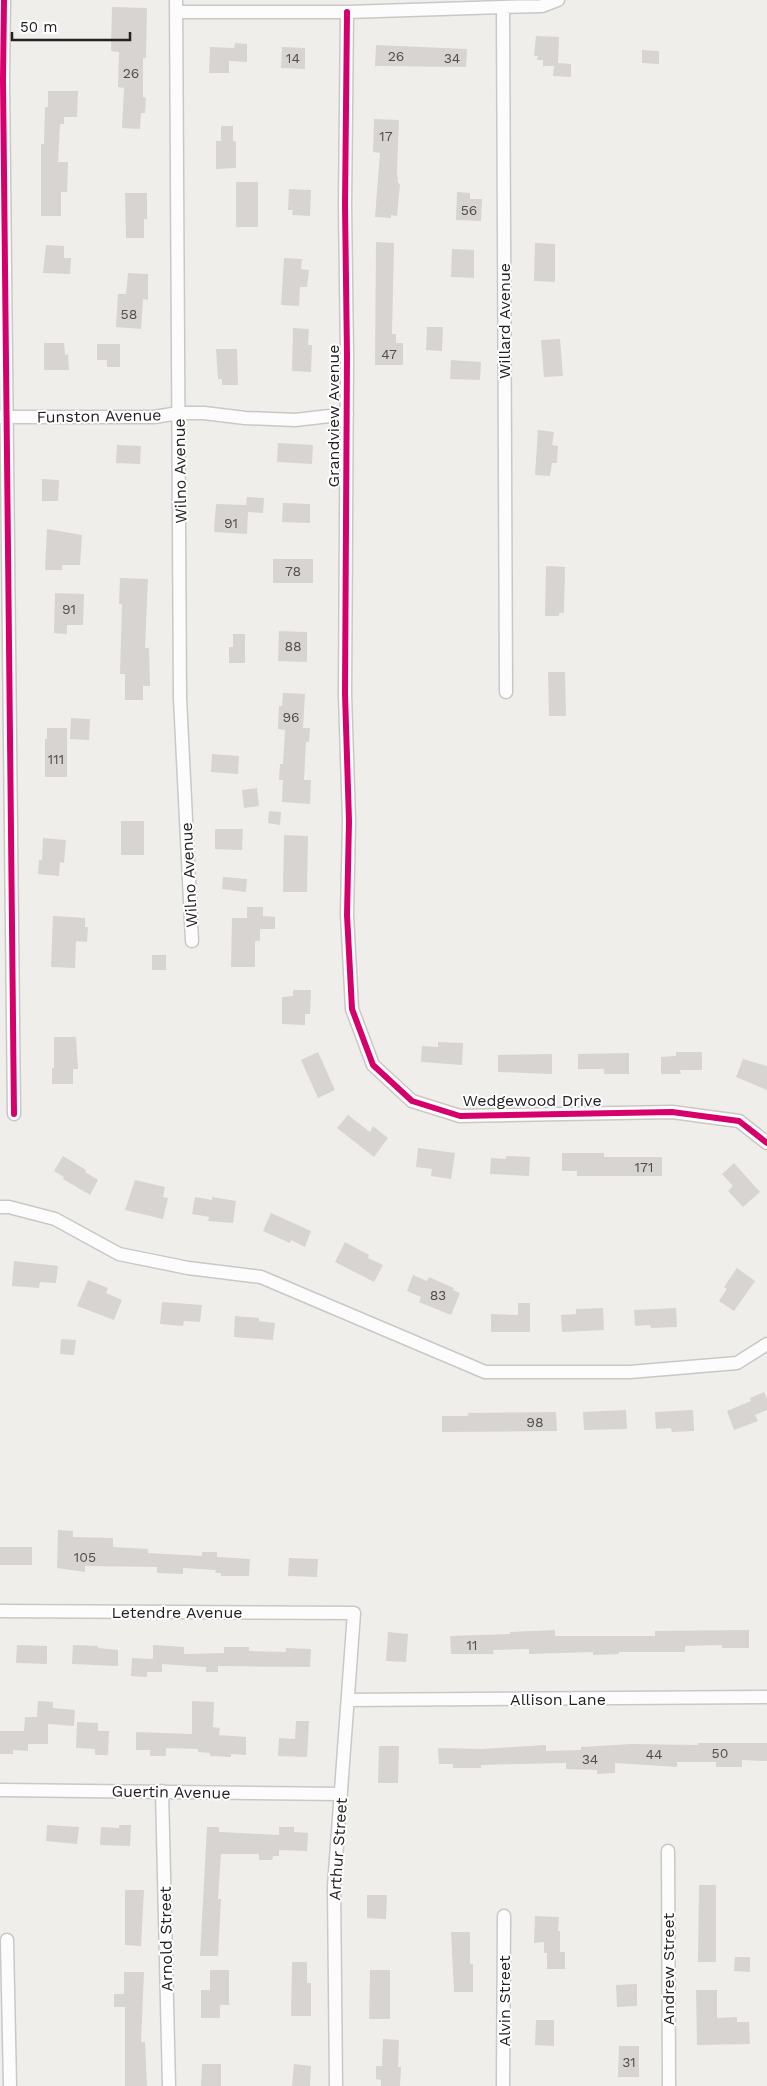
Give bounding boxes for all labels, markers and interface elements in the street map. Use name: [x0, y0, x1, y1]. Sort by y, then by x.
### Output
scale bar: [12, 10, 130, 42]
text: 50 m: [20, 18, 57, 36]
house number: 26: [388, 48, 404, 64]
house number: 14: [286, 50, 300, 66]
house number: 34: [444, 50, 460, 66]
house number: 26: [123, 65, 139, 81]
house number: 17: [379, 128, 393, 144]
house number: 56: [461, 202, 477, 218]
street label: Willard Avenue: [495, 263, 514, 379]
house number: 58: [121, 306, 137, 322]
street label: Grandview Avenue: [324, 345, 343, 487]
house number: 47: [381, 346, 397, 362]
street label: Funston Avenue: [36, 405, 162, 427]
street label: Wilno Avenue: [170, 418, 190, 524]
house number: 91: [224, 515, 238, 531]
house number: 78: [285, 563, 301, 579]
house number: 91: [62, 601, 76, 617]
house number: 88: [284, 638, 302, 654]
house number: 96: [282, 709, 300, 725]
house number: 111: [48, 751, 64, 767]
street label: Wilno Avenue: [177, 822, 201, 928]
street label: Wedgewood Drive: [462, 1091, 602, 1110]
house number: 171: [635, 1159, 653, 1175]
house number: 83: [430, 1287, 446, 1303]
house number: 98: [526, 1414, 544, 1430]
house number: 105: [74, 1549, 96, 1565]
street label: Letendre Avenue: [111, 1603, 243, 1622]
house number: 11: [467, 1637, 477, 1653]
street label: Allison Lane: [510, 1690, 606, 1709]
house number: 50: [712, 1745, 728, 1761]
house number: 44: [645, 1746, 663, 1762]
house number: 34: [582, 1751, 598, 1767]
street label: Guertin Avenue: [111, 1781, 231, 1803]
street label: Arthur Street: [325, 1797, 351, 1901]
street label: Arnold Street: [156, 1886, 176, 1992]
street label: Andrew Street: [659, 1912, 678, 2025]
street label: Alvin Street: [495, 1955, 514, 2047]
house number: 31: [622, 2054, 636, 2070]

